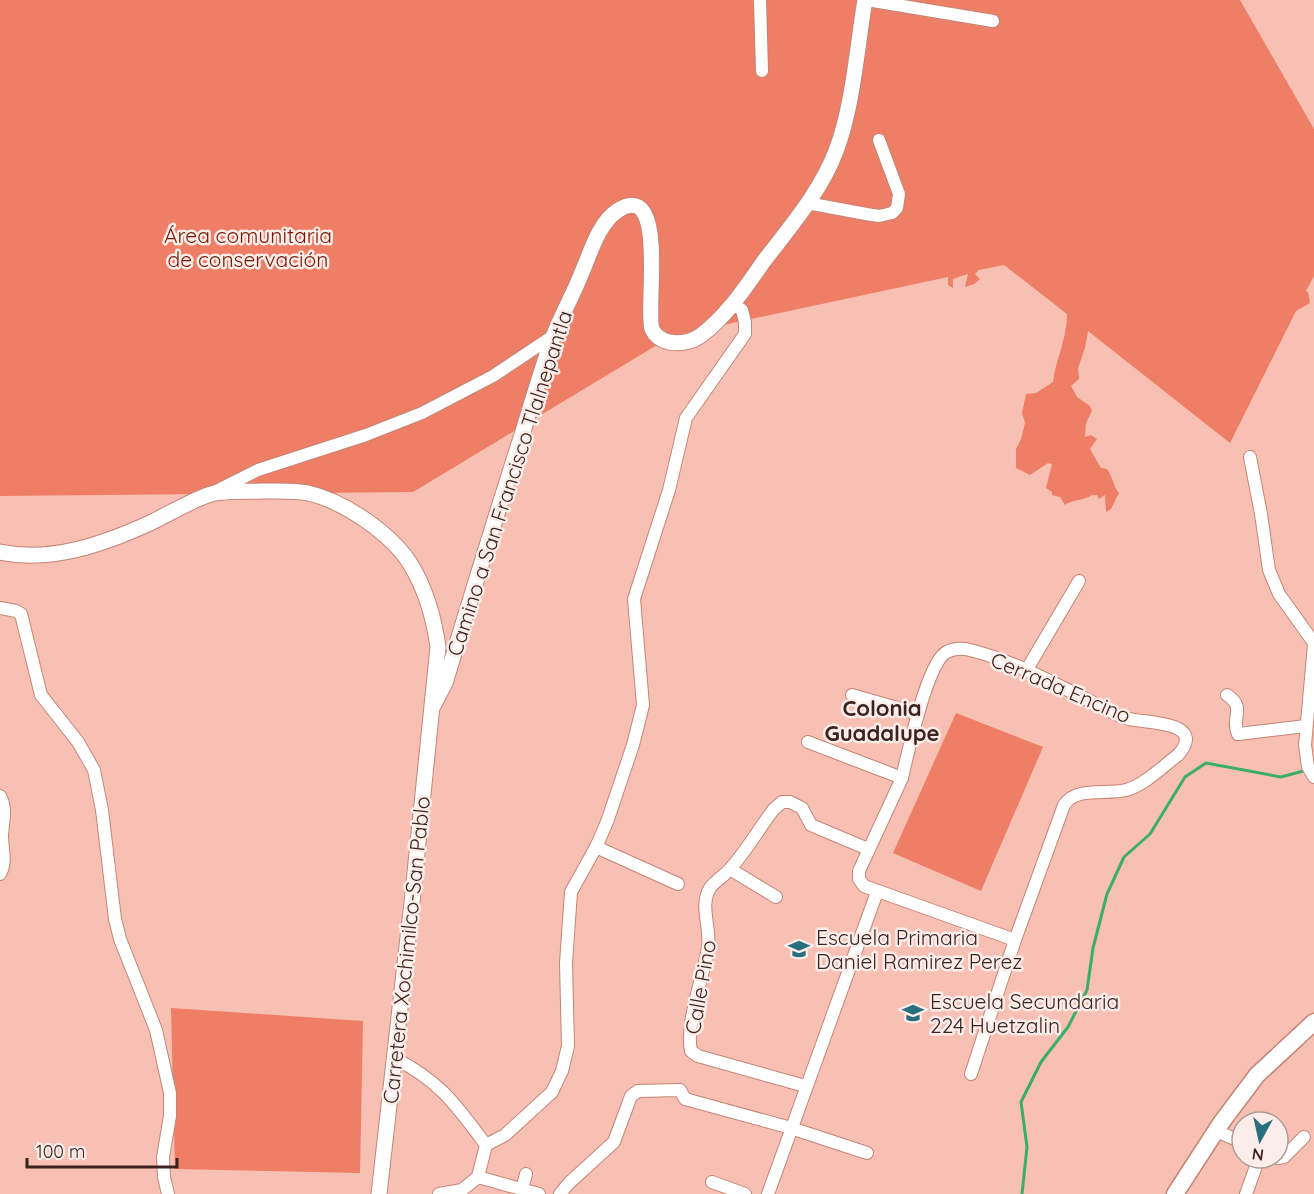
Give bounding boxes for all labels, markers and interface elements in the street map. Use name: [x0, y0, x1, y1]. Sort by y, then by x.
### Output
park label: Área comunitaria de conservación: [164, 222, 332, 272]
street label: Camino a San Francisco Tlalnepantla: [441, 307, 577, 659]
street label: Cerrada Encino: [987, 646, 1135, 728]
district label: Colonia Guadalupe: [824, 694, 940, 747]
street label: Carretera Xochimilco-San Pablo: [377, 795, 435, 1105]
place label: Escuela Primaria Daniel Ramirez Perez: [816, 924, 1022, 974]
school or university icon: Escuela Primaria Daniel Ramirez Perez: [787, 937, 811, 961]
street label: Calle Pino: [679, 938, 721, 1036]
place label: Escuela Secundaria 224 Huetzalin: [930, 988, 1119, 1038]
school or university icon: Escuela Secundaria 224 Huetzalin: [901, 1001, 925, 1025]
north arrow: [1230, 1110, 1290, 1170]
scale bar: [27, 1131, 177, 1169]
text: 100 m: [36, 1140, 85, 1163]
text: N: [1251, 1144, 1265, 1166]

